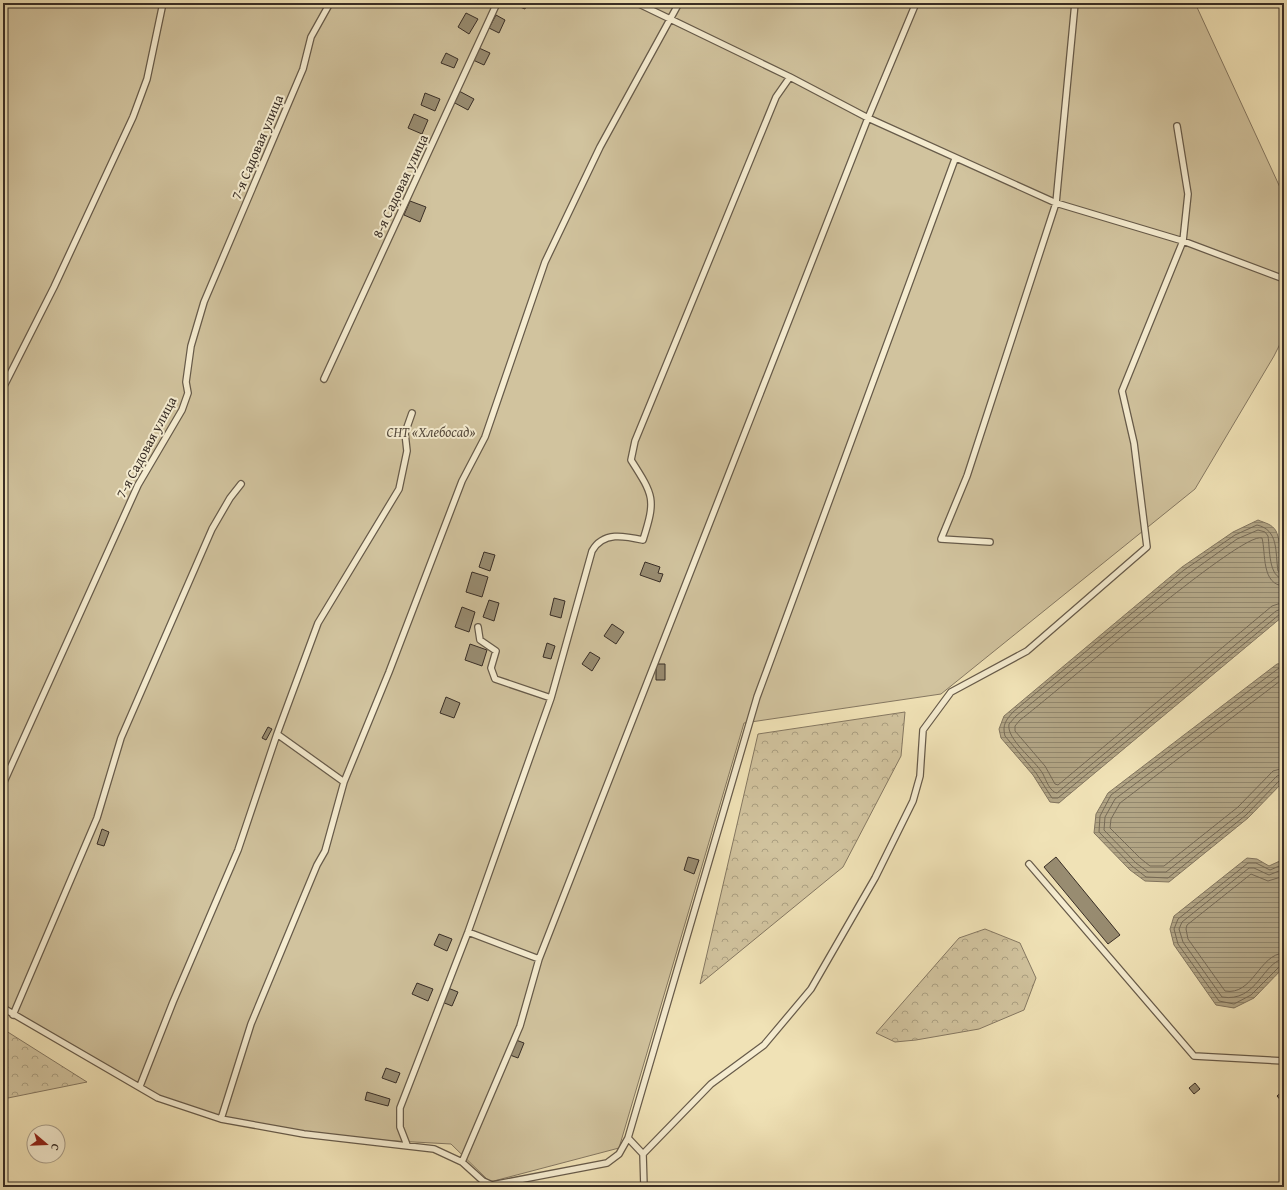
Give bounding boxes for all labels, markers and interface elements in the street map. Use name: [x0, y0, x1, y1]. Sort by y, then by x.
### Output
street label: 7-я Садовая улица: [226, 91, 288, 203]
street label: 8-я Садовая улица: [367, 131, 433, 241]
street label: 7-я Садовая улица: [111, 392, 181, 501]
park label: СНТ «Хлебосад»: [386, 422, 476, 442]
north arrow: [26, 1124, 66, 1164]
text: С: [47, 1142, 64, 1153]

